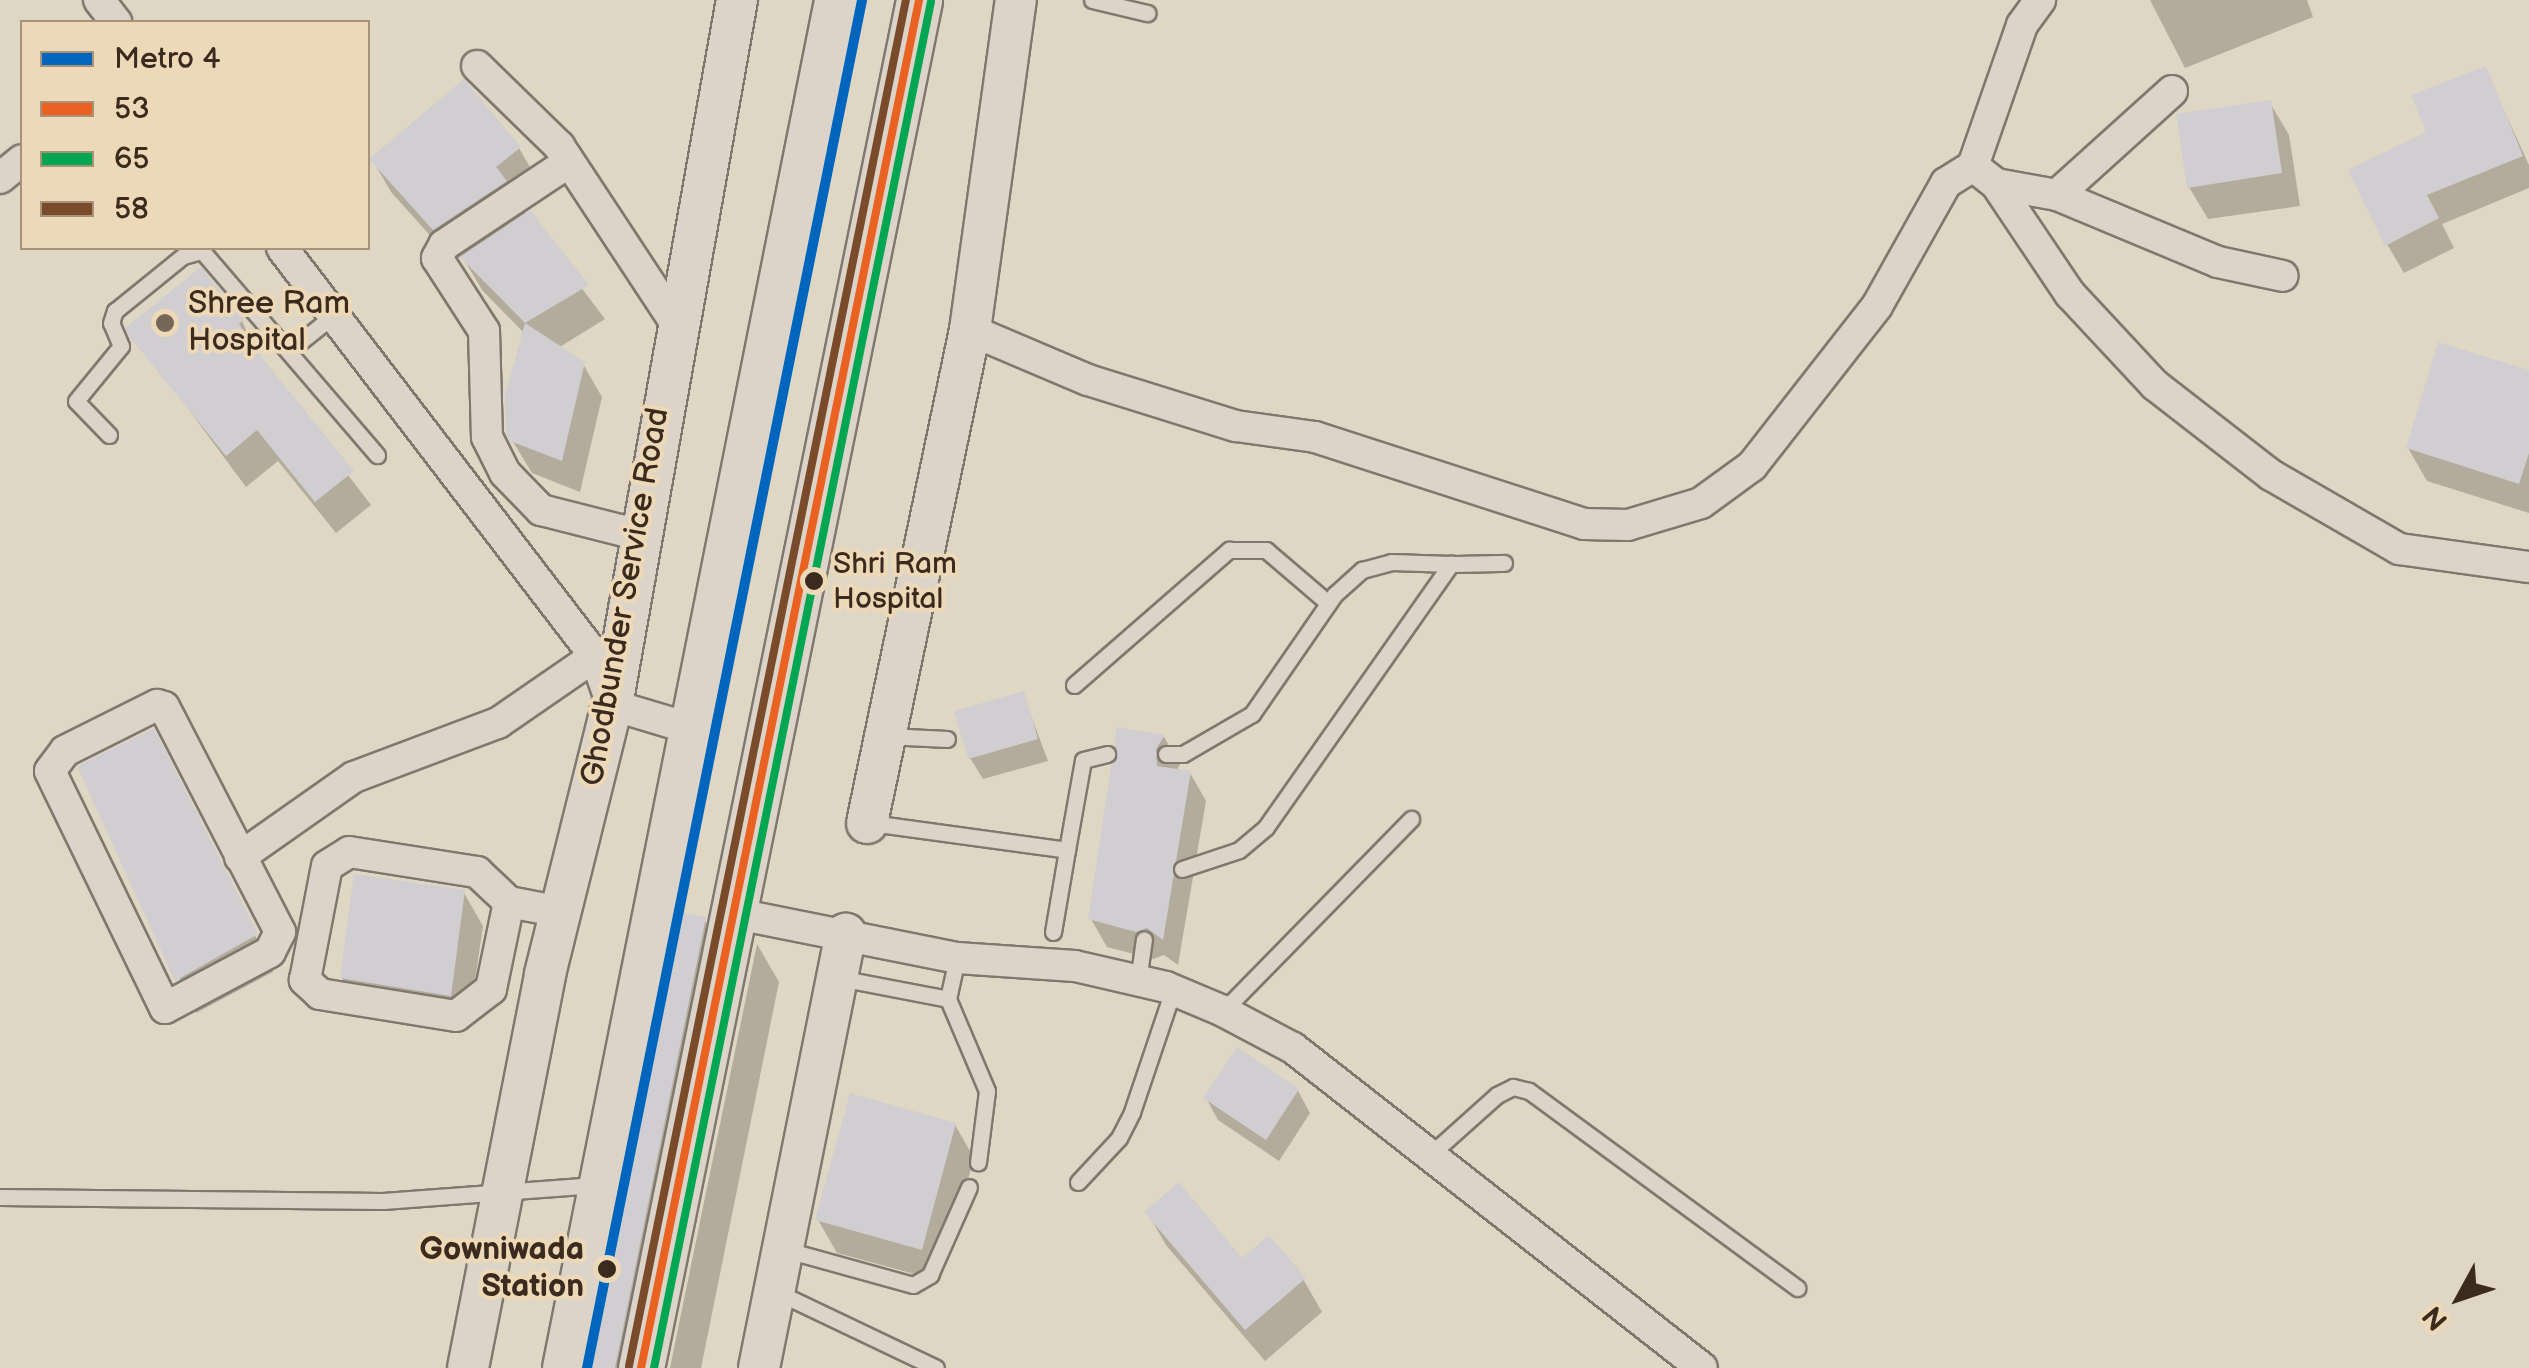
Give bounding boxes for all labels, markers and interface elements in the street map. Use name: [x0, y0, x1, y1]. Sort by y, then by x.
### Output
legend: [20, 20, 370, 250]
text: Metro 4: [114, 41, 221, 77]
text: 53: [114, 91, 150, 127]
text: 65: [114, 141, 150, 177]
text: 58: [114, 191, 149, 227]
place label: Shree Ram Hospital: [188, 286, 350, 361]
marker: Shree Ram Hospital: [152, 310, 178, 336]
street label: Ghodbunder Service Road: [574, 405, 678, 789]
place label: Shri Ram Hospital: [833, 546, 957, 616]
marker: Shri Ram Hospital: [804, 571, 824, 591]
place label: Gowniwada Station: [420, 1232, 584, 1307]
north arrow: [2409, 1248, 2509, 1348]
marker: Gowniwada Station: [594, 1256, 620, 1282]
text: N: [2416, 1299, 2455, 1336]

